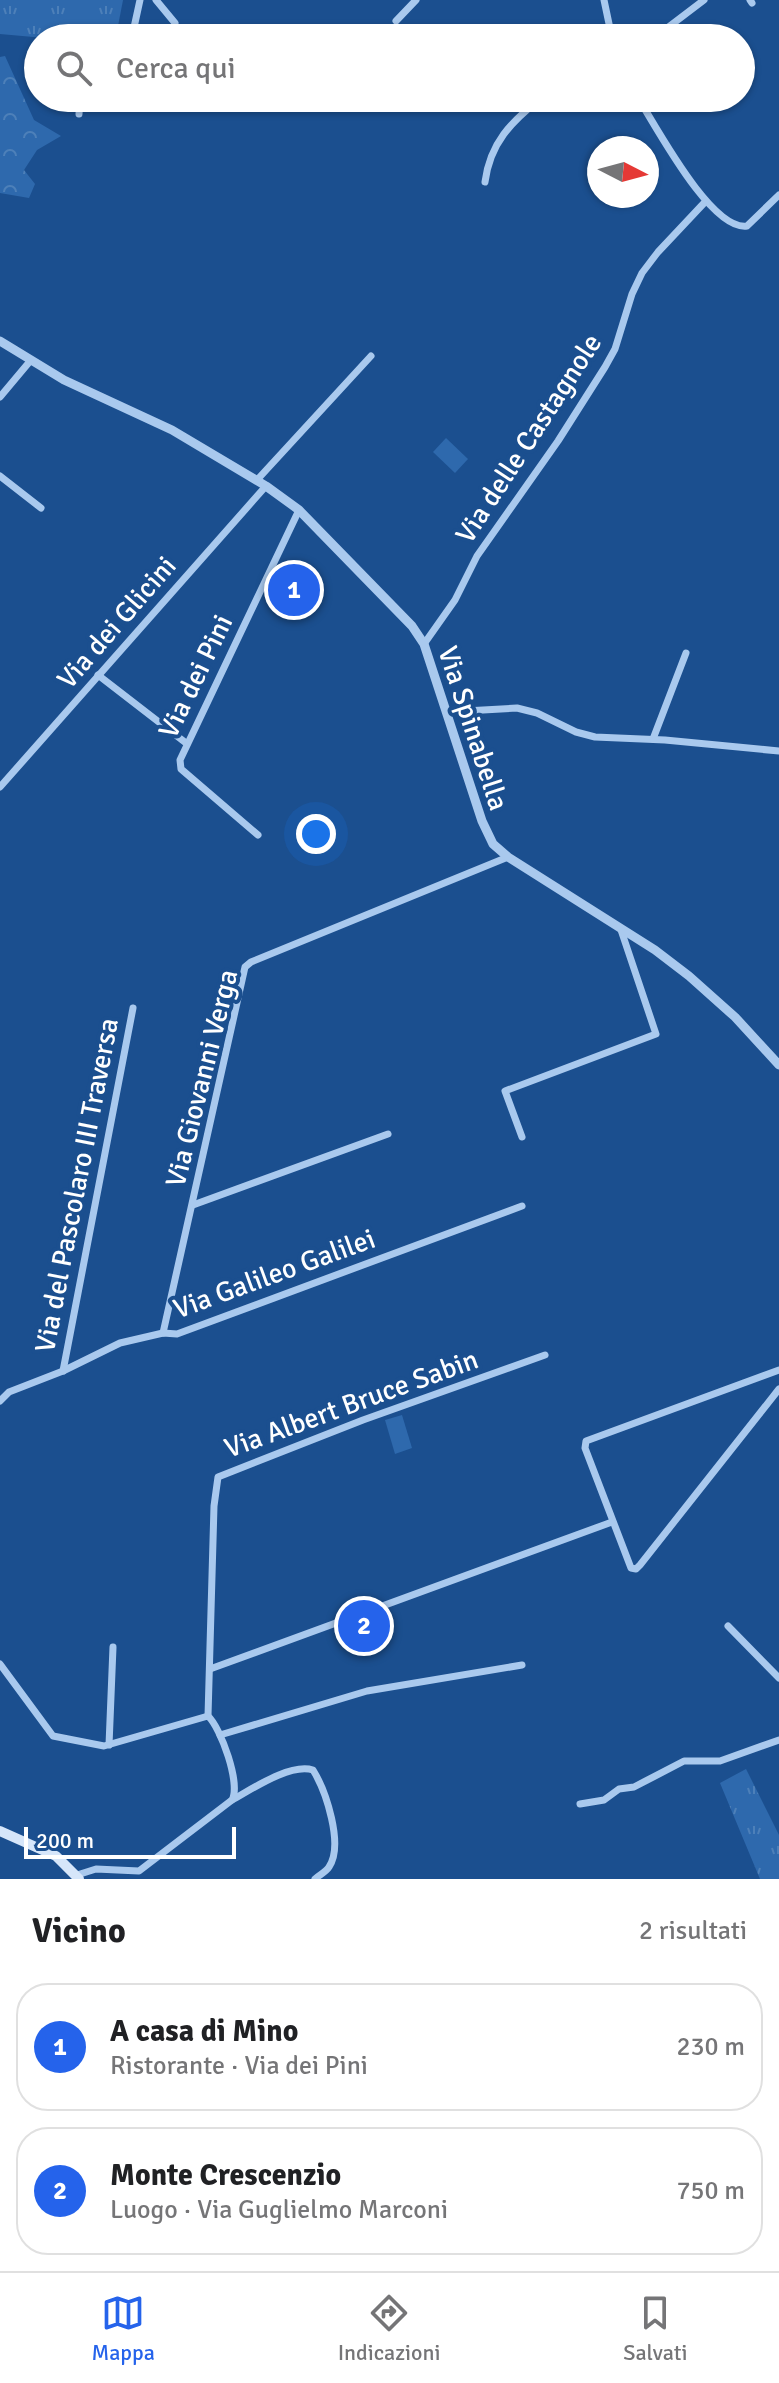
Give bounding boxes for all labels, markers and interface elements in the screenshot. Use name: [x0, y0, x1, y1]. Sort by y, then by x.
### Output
search box: [24, 24, 755, 112]
icon: search: [52, 46, 96, 90]
text: Cerca qui: [116, 50, 236, 87]
north arrow: [587, 136, 659, 208]
street label: Via delle Castagnole: [449, 328, 609, 550]
street label: Via dei Glicini: [50, 550, 183, 696]
pin: 1: [268, 560, 320, 620]
street label: Via dei Pini: [151, 609, 240, 744]
street label: Via Spinabella: [431, 642, 516, 815]
your location: [296, 814, 336, 854]
street label: Via Giovanni Verga: [159, 966, 245, 1190]
street label: Via del Pascolaro III Traversa: [28, 1015, 126, 1355]
street label: Via Galileo Galilei: [169, 1222, 380, 1326]
street label: Via Albert Bruce Sabin: [220, 1342, 483, 1466]
pin: 2: [338, 1596, 390, 1656]
scale bar: [24, 1823, 236, 1859]
text: 200 m: [36, 1827, 94, 1854]
text: Vicino: [32, 1910, 126, 1952]
text: 2 risultati: [639, 1915, 747, 1947]
text: A casa di Mino: [110, 2013, 298, 2050]
text: 1: [53, 2031, 67, 2063]
text: 230 m: [676, 2031, 745, 2063]
text: Ristorante · Via dei Pini: [110, 2050, 368, 2082]
text: Monte Crescenzio: [110, 2157, 341, 2194]
text: 2: [53, 2175, 67, 2207]
text: 750 m: [676, 2175, 745, 2207]
text: Luogo · Via Guglielmo Marconi: [110, 2194, 448, 2226]
tab: Mappa: [91, 2291, 155, 2366]
tab: Indicazioni: [338, 2291, 440, 2366]
tab: Salvati: [623, 2291, 688, 2366]

